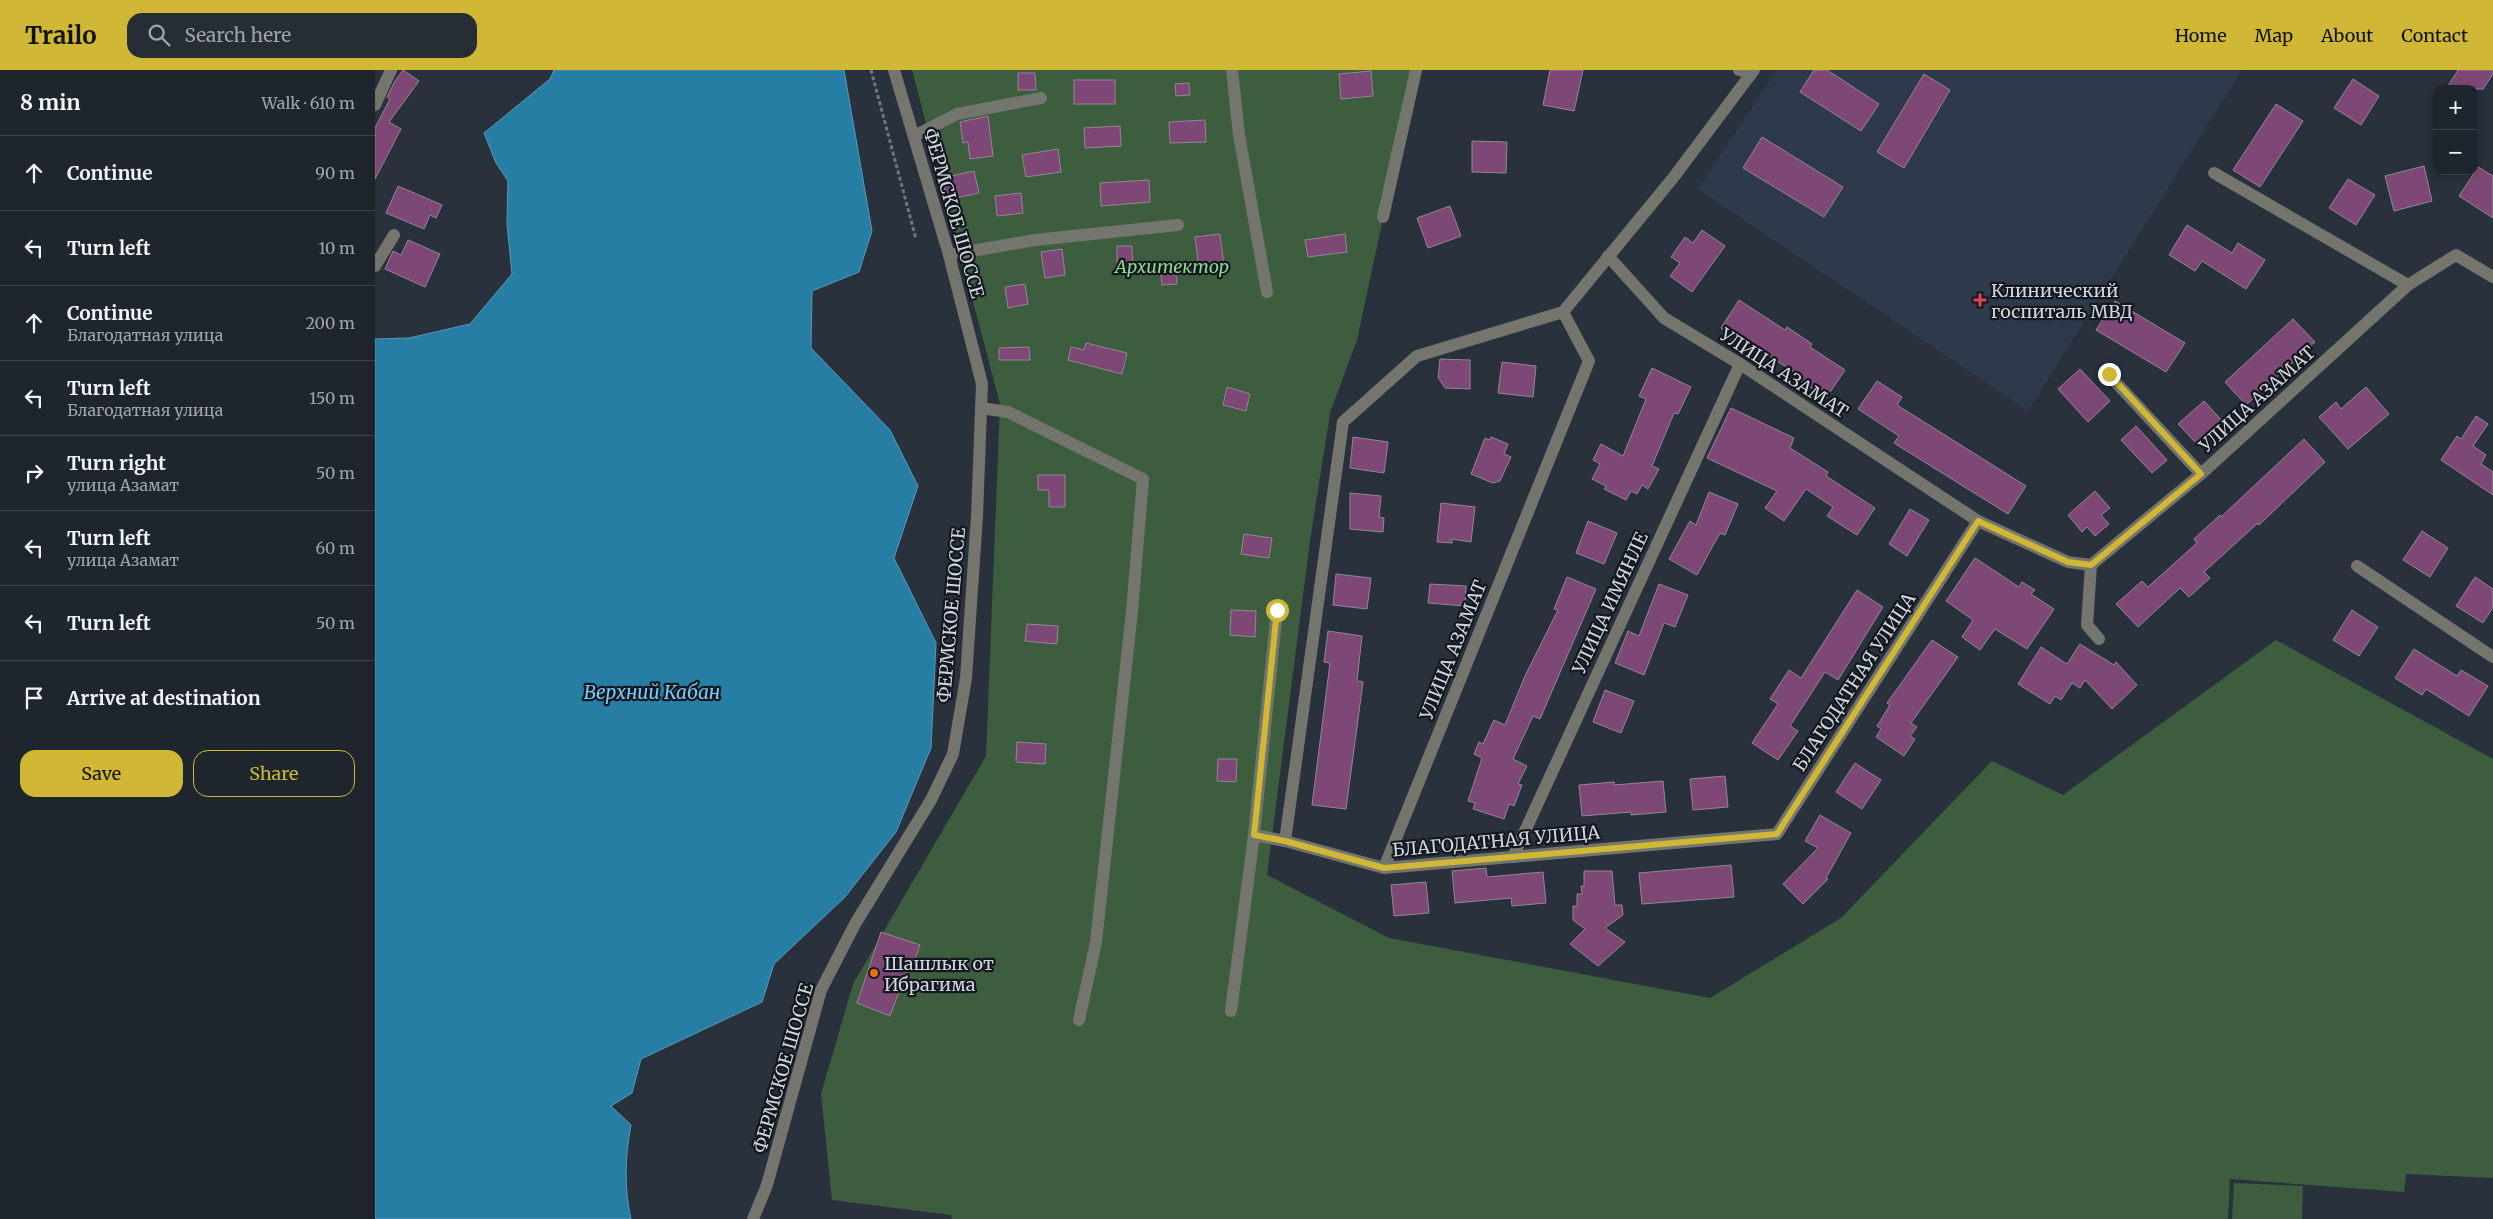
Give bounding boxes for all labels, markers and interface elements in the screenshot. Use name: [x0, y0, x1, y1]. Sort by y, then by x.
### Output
search box: [127, 13, 477, 58]
text: Trailo: [25, 20, 97, 51]
icon: search: [145, 21, 173, 49]
text: Search here: [185, 23, 291, 47]
text: Home: [2175, 24, 2227, 47]
text: Map: [2255, 24, 2293, 47]
text: About: [2321, 24, 2373, 47]
text: Contact: [2401, 24, 2468, 47]
map controls: [2433, 85, 2478, 175]
button: +: [2433, 85, 2478, 130]
text: 8 min: [20, 89, 81, 116]
text: Walk · 610 m: [261, 93, 355, 113]
street label: ФЕРМСКОЕ ШОССЕ: [919, 125, 989, 301]
button: −: [2433, 130, 2478, 175]
icon: ahead: [20, 159, 48, 187]
text: Continue: [67, 161, 153, 185]
text: 90 m: [315, 163, 355, 183]
icon: left: [20, 234, 48, 262]
text: Turn left: [67, 236, 151, 260]
text: 10 m: [318, 238, 355, 258]
park label: Архитектор: [1113, 255, 1229, 278]
place label: Клинический госпиталь МВД: [1991, 279, 2133, 323]
marker: Клинический госпиталь МВД: [1973, 293, 1987, 307]
text: Continue: [67, 301, 153, 325]
icon: ahead: [20, 309, 48, 337]
text: 200 m: [305, 313, 355, 333]
street label: УЛИЦА АЗАМАТ: [1715, 322, 1853, 423]
text: Благодатная улица: [67, 325, 223, 345]
street label: УЛИЦА АЗАМАТ: [2193, 340, 2320, 458]
route end: [2098, 363, 2121, 386]
text: Turn left: [67, 376, 151, 400]
icon: left: [20, 384, 48, 412]
text: 150 m: [309, 388, 355, 408]
text: Благодатная улица: [67, 400, 223, 420]
text: Turn right: [67, 451, 166, 475]
icon: right: [20, 459, 48, 487]
text: 50 m: [316, 463, 355, 483]
text: улица Азамат: [67, 475, 179, 495]
text: Turn left: [67, 526, 151, 550]
street label: ФЕРМСКОЕ ШОССЕ: [932, 526, 970, 703]
street label: УЛИЦА ИМЯНЛЕ: [1567, 528, 1653, 678]
icon: left: [20, 534, 48, 562]
text: 60 m: [315, 538, 355, 558]
text: улица Азамат: [67, 550, 179, 570]
street label: УЛИЦА АЗАМАТ: [1414, 576, 1492, 724]
street label: БЛАГОДАТНАЯ УЛИЦА: [1788, 588, 1921, 776]
route start: [1266, 599, 1289, 622]
icon: left: [20, 609, 48, 637]
text: Turn left: [67, 611, 151, 635]
text: 50 m: [316, 613, 355, 633]
water label: Верхний Кабан: [584, 680, 720, 704]
icon: arrive: [20, 684, 48, 712]
text: Arrive at destination: [67, 686, 261, 710]
button: Save: [20, 750, 183, 797]
button: Share: [193, 750, 355, 797]
street label: БЛАГОДАТНАЯ УЛИЦА: [1391, 820, 1601, 862]
place label: Шашлык от Ибрагима: [884, 952, 994, 996]
marker: Шашлык от Ибрагима: [868, 967, 880, 979]
street label: ФЕРМСКОЕ ШОССЕ: [748, 980, 818, 1156]

